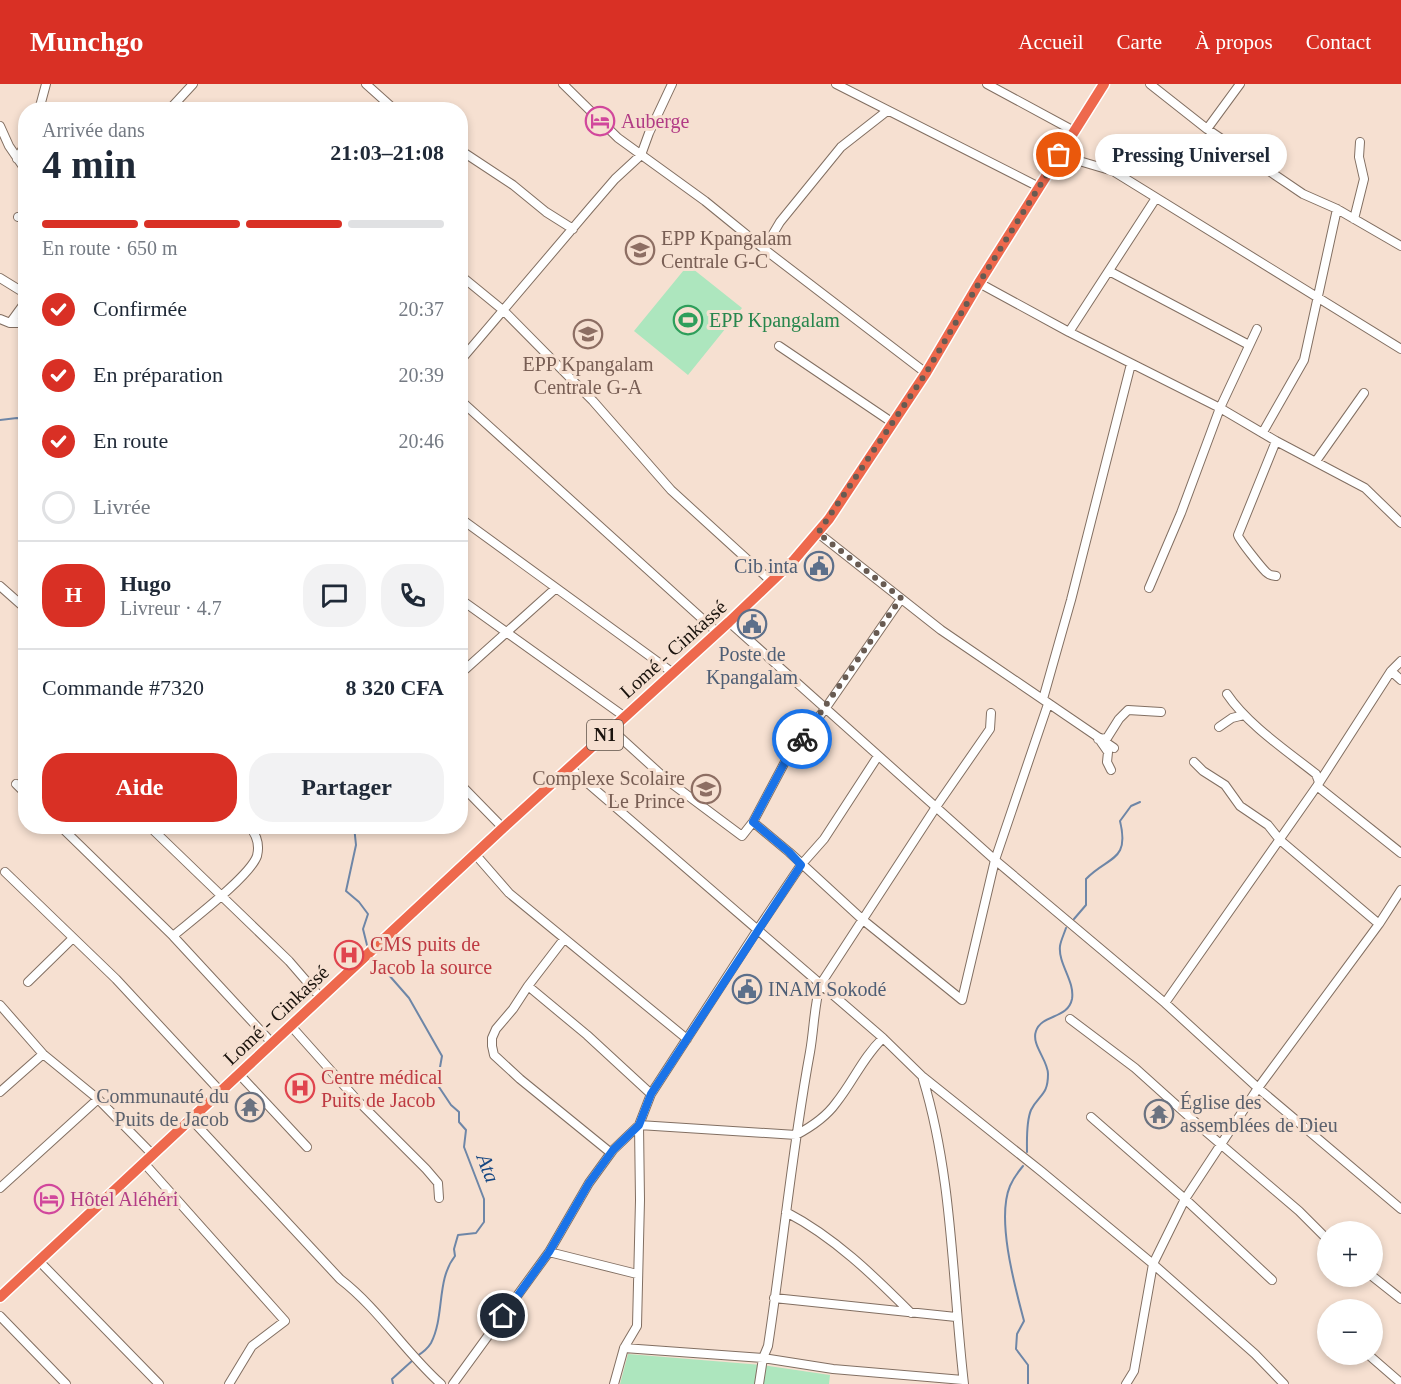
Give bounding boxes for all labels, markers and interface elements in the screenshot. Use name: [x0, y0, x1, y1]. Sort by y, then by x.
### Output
text: Munchgo: [30, 26, 144, 57]
text: Accueil: [1018, 30, 1084, 54]
text: Carte: [1117, 30, 1162, 54]
text: À propos: [1195, 30, 1273, 54]
text: Contact: [1306, 30, 1371, 54]
hotel icon: Auberge: [584, 105, 616, 137]
place label: Auberge: [621, 110, 690, 133]
text: Arrivée dans: [42, 119, 145, 141]
pin: [1033, 129, 1084, 180]
callout: Pressing Universel: [1095, 134, 1287, 176]
icon: bag: [1042, 138, 1075, 171]
text: 21:03–21:08: [330, 140, 444, 165]
text: 4 min: [42, 143, 136, 186]
text: Pressing Universel: [1112, 144, 1270, 166]
place label: EPP Kpangalam Centrale G-C: [661, 227, 792, 272]
school or university icon: EPP Kpangalam Centrale G-C: [624, 234, 656, 266]
text: En route · 650 m: [42, 237, 178, 259]
icon: check: [42, 293, 75, 326]
text: Confirmée: [93, 296, 187, 321]
text: 20:37: [398, 298, 444, 320]
sports icon: EPP Kpangalam: [672, 304, 704, 336]
place label: EPP Kpangalam: [709, 309, 840, 332]
school or university icon: EPP Kpangalam Centrale G-A: [572, 318, 604, 350]
place label: EPP Kpangalam Centrale G-A: [523, 353, 654, 398]
icon: check: [42, 359, 75, 392]
text: En préparation: [93, 362, 223, 387]
text: 20:39: [398, 364, 444, 386]
icon: check: [42, 425, 75, 458]
text: En route: [93, 428, 168, 453]
text: 20:46: [398, 430, 444, 452]
text: Livrée: [93, 494, 150, 519]
public building icon: Cib inta: [803, 550, 835, 582]
place label: Cib inta: [734, 555, 798, 577]
button: chat: [303, 564, 366, 627]
button: phone: [381, 564, 444, 627]
text: Hugo: [120, 571, 171, 596]
text: H: [65, 582, 82, 607]
street label: Lomé - Cinkassé: [615, 595, 731, 703]
text: Livreur · 4.7: [120, 597, 222, 619]
public building icon: Poste de Kpangalam: [736, 608, 768, 640]
place label: Poste de Kpangalam: [706, 643, 799, 689]
text: Commande #7320: [42, 675, 204, 700]
text: 8 320 CFA: [345, 675, 444, 700]
courier: [772, 709, 832, 769]
road number: N1: [587, 720, 623, 750]
icon: bike: [786, 723, 819, 756]
button: Aide: [42, 753, 237, 822]
button: Partager: [249, 753, 444, 822]
place label: Complexe Scolaire Le Prince: [532, 767, 685, 812]
school or university icon: Complexe Scolaire Le Prince: [690, 773, 722, 805]
place label: CMS puits de Jacob la source: [370, 933, 492, 978]
hospital icon: CMS puits de Jacob la source: [333, 939, 365, 971]
street label: Lomé - Cinkassé: [219, 961, 333, 1069]
public building icon: INAM Sokodé: [731, 973, 763, 1005]
place label: INAM Sokodé: [768, 978, 886, 1000]
place label: Centre médical Puits de Jacob: [321, 1066, 443, 1111]
hospital icon: Centre médical Puits de Jacob: [284, 1072, 316, 1104]
place label: Communauté du Puits de Jacob: [96, 1085, 229, 1130]
temple icon: Communauté du Puits de Jacob: [234, 1091, 266, 1123]
place label: Église des assemblées de Dieu: [1180, 1091, 1338, 1136]
temple icon: Église des assemblées de Dieu: [1143, 1098, 1175, 1130]
water label: Ata: [471, 1148, 504, 1186]
hotel icon: Hôtel Aléhéri: [33, 1183, 65, 1215]
place label: Hôtel Aléhéri: [70, 1188, 179, 1210]
map controls: [1317, 1221, 1383, 1365]
button: +: [1317, 1221, 1383, 1287]
pin: [477, 1290, 528, 1341]
icon: home: [486, 1299, 519, 1332]
button: −: [1317, 1299, 1383, 1365]

